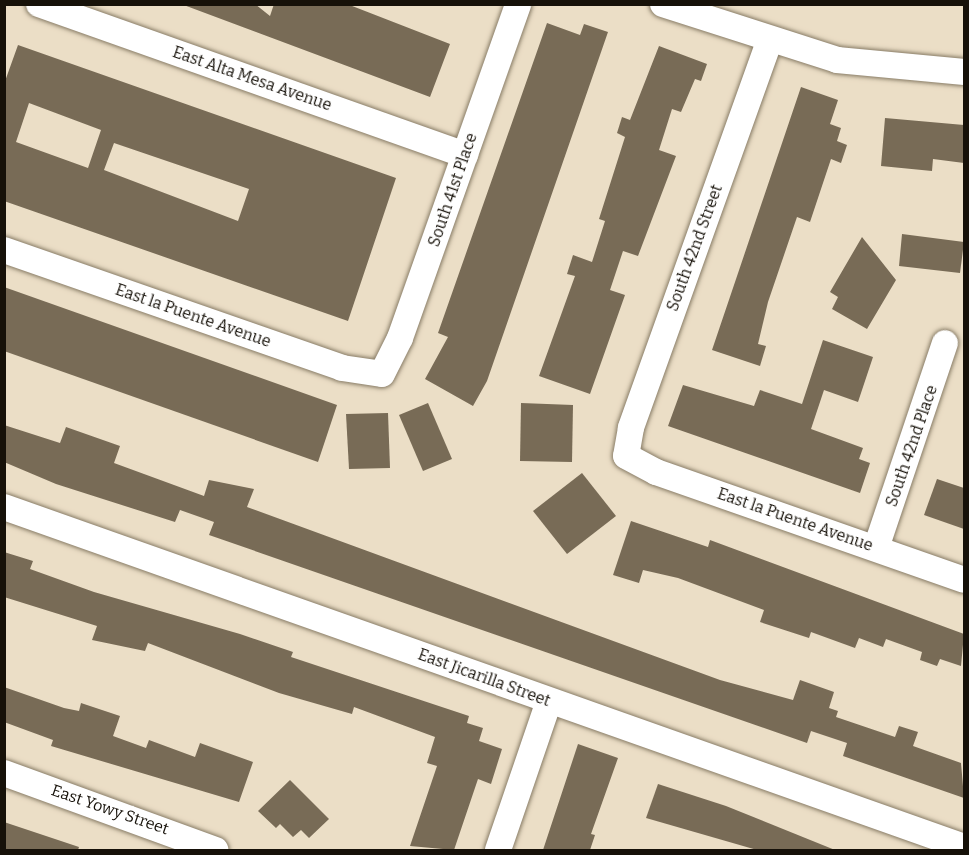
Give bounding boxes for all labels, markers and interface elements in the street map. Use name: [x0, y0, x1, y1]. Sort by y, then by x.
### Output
street label: East Alta Mesa Avenue: [170, 43, 334, 115]
street label: South 41st Place: [425, 131, 481, 249]
street label: South 42nd Street: [663, 182, 727, 314]
street label: East la Puente Avenue: [113, 280, 273, 352]
street label: South 42nd Place: [882, 383, 942, 509]
street label: East la Puente Avenue: [715, 484, 875, 556]
street label: East Jicarilla Street: [415, 645, 553, 711]
street label: East Yowy Street: [49, 781, 171, 839]

